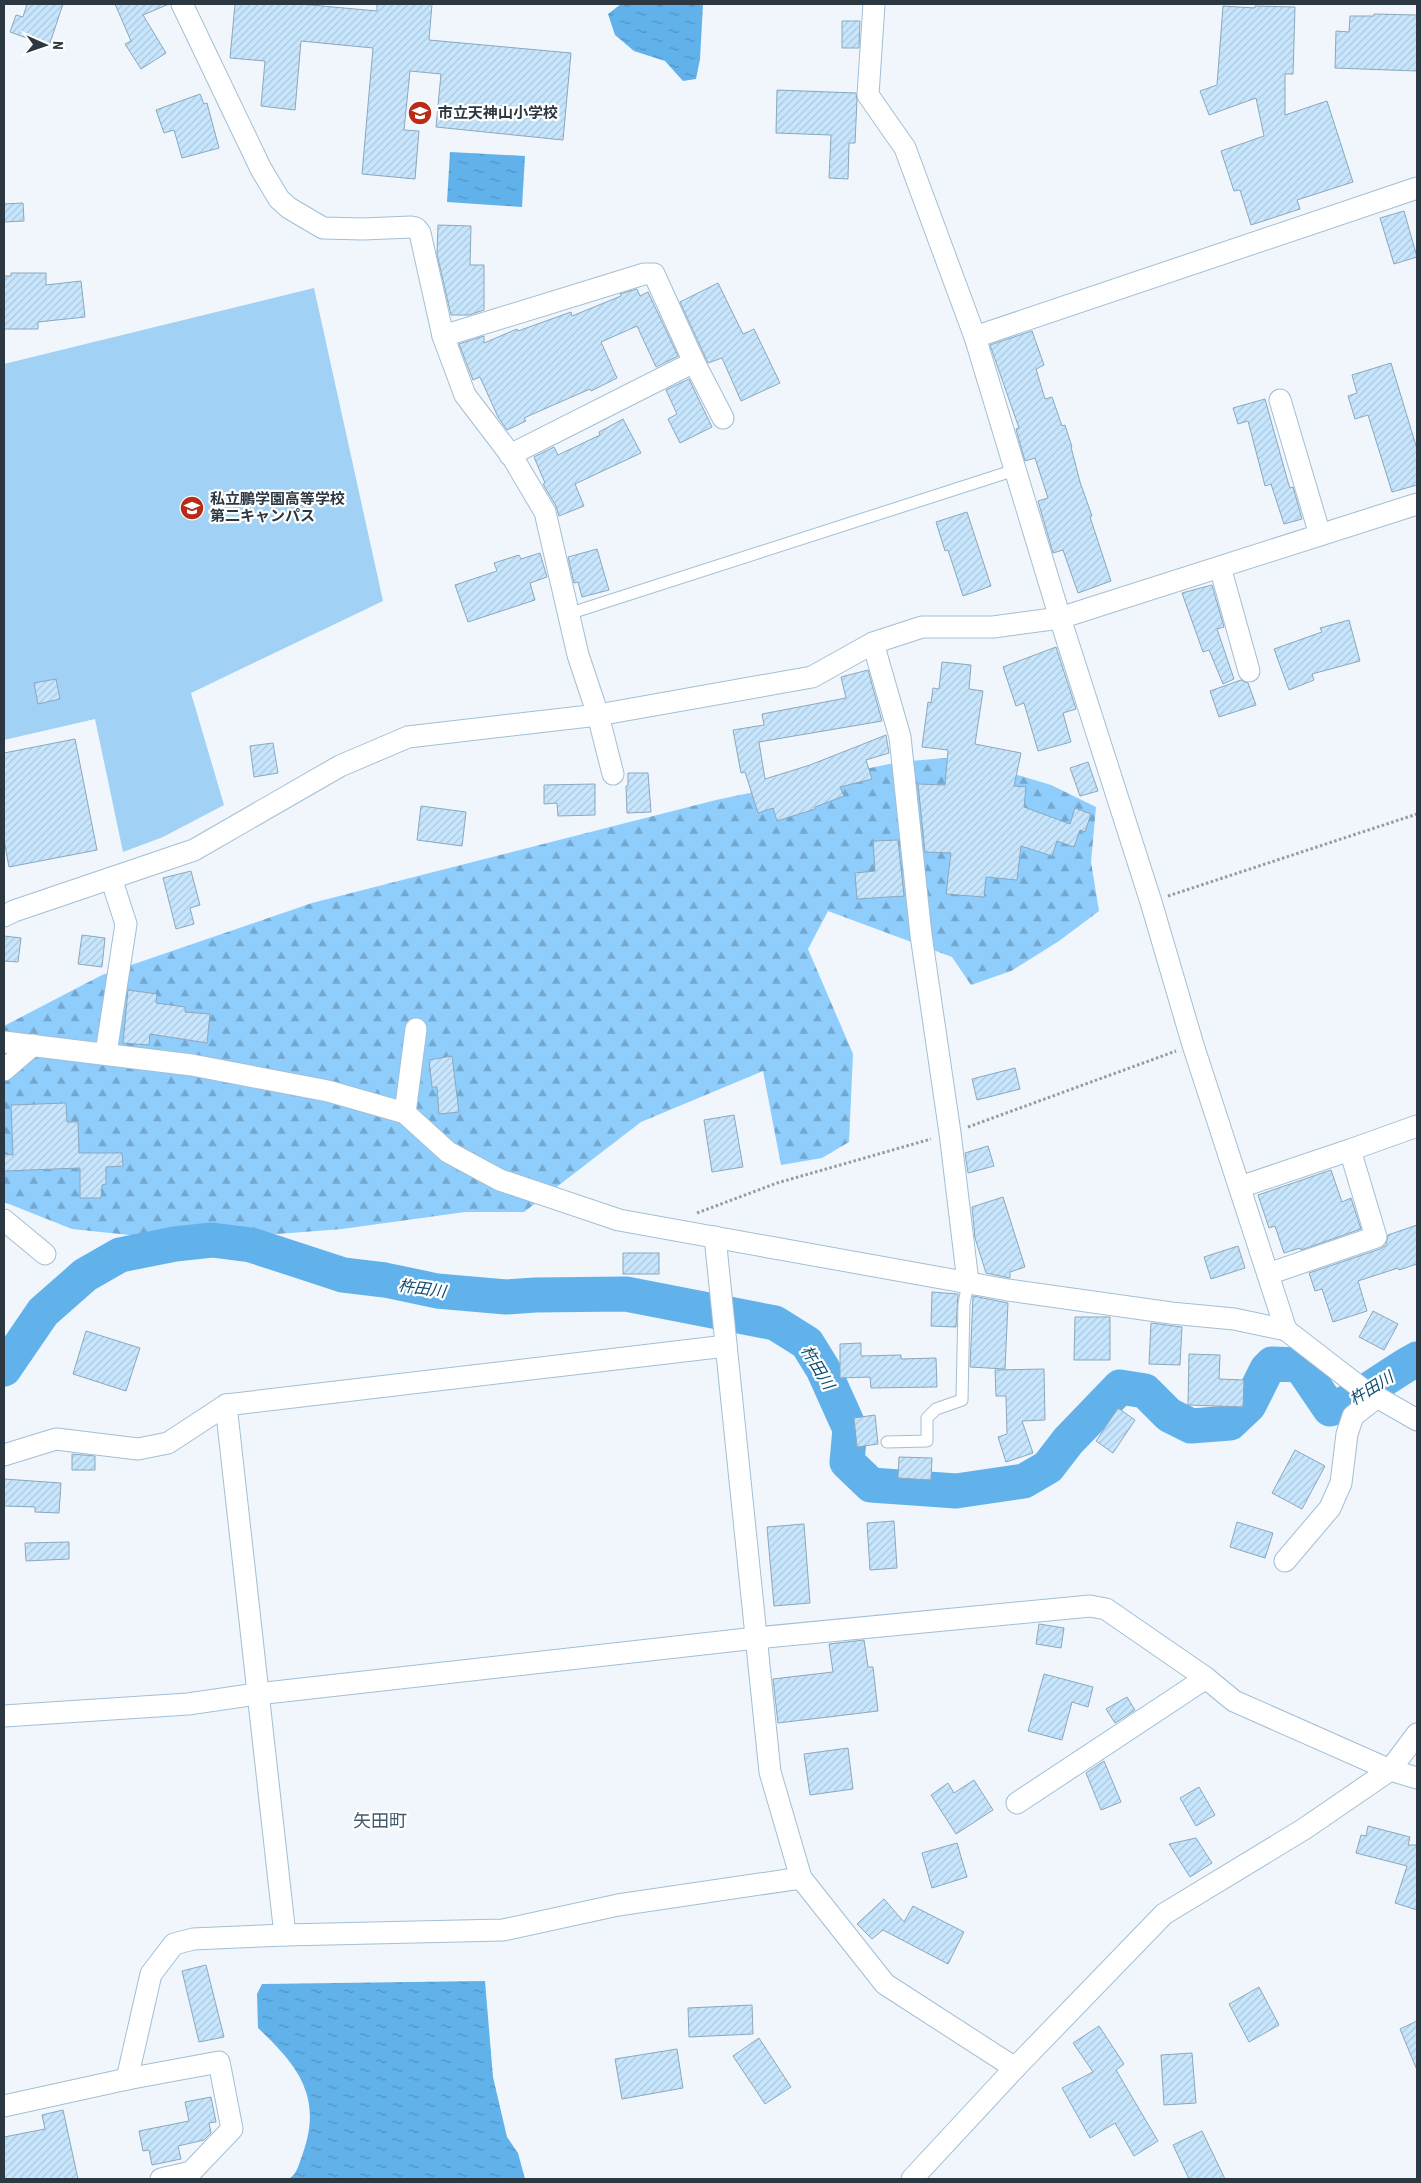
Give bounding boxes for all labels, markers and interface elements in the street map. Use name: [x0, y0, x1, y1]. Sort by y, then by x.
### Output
north arrow: [20, 20, 70, 70]
text: N: [50, 41, 66, 50]
school or university icon: 市立天神山小学校: [407, 100, 433, 126]
place label: 市立天神山小学校: [438, 104, 558, 122]
place label: 私立鵬学園高等学校 第二キャンパス: [210, 490, 345, 525]
school or university icon: 私立鵬学園高等学校 第二キャンパス: [179, 495, 205, 521]
water label: 杵田川: [397, 1276, 449, 1302]
water label: 杵田川: [797, 1342, 839, 1394]
water label: 杵田川: [1346, 1367, 1398, 1409]
district label: 矢田町: [353, 1810, 407, 1831]

